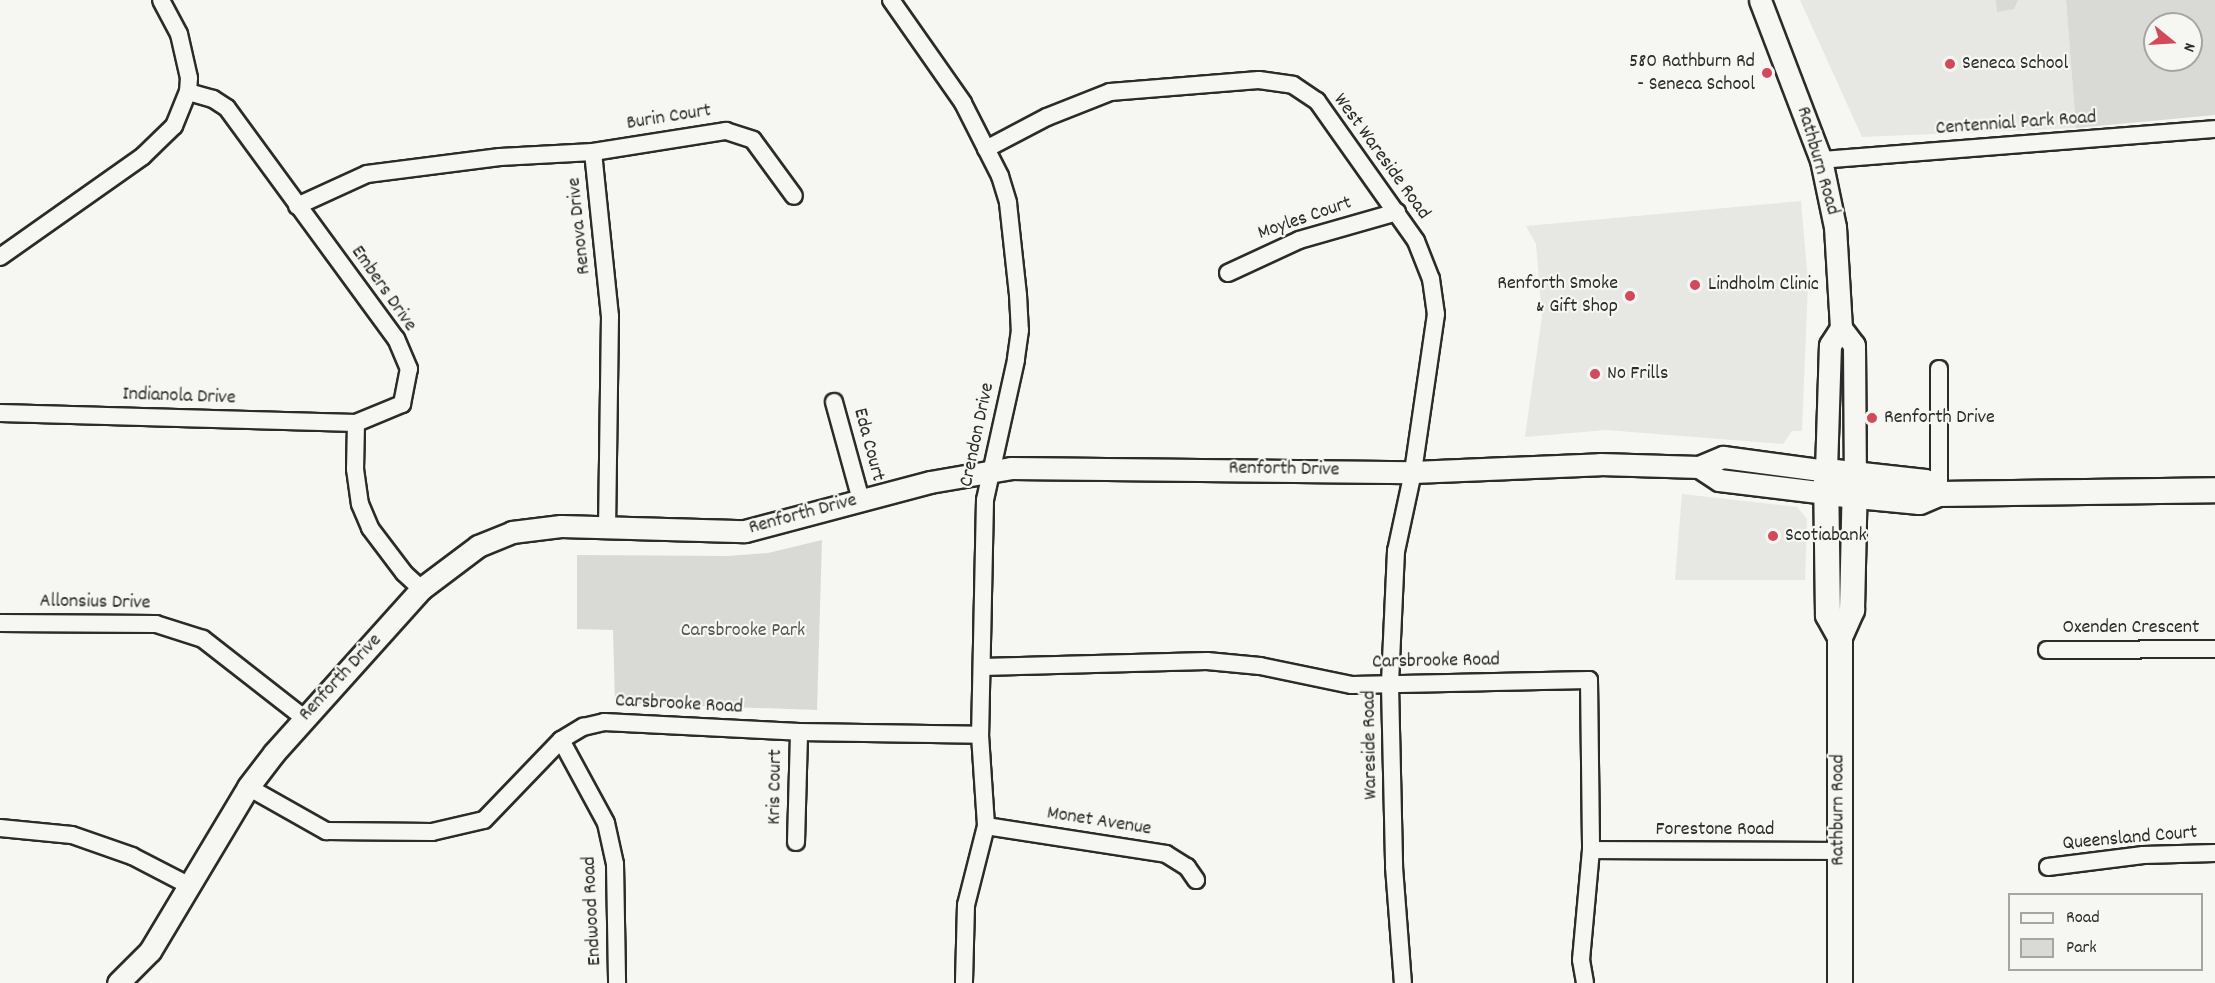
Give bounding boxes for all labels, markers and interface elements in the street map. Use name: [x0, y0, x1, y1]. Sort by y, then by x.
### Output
north arrow: [2143, 12, 2203, 72]
text: N: [2177, 40, 2201, 54]
place label: 580 Rathburn Rd - Seneca School: [1629, 50, 1755, 97]
place label: Seneca School: [1962, 52, 2068, 76]
marker: Seneca School: [1943, 57, 1957, 71]
marker: 580 Rathburn Rd - Seneca School: [1760, 66, 1774, 80]
street label: West Wareside Road: [1327, 89, 1435, 225]
street label: Burin Court: [625, 99, 713, 137]
street label: Rathburn Road: [1790, 104, 1844, 218]
street label: Centennial Park Road: [1935, 106, 2097, 142]
street label: Renova Drive: [563, 176, 597, 276]
street label: Moyles Court: [1255, 192, 1355, 246]
street label: Embers Drive: [345, 241, 421, 337]
place label: Renforth Smoke & Gift Shop: [1497, 272, 1618, 319]
place label: Lindholm Clinic: [1708, 273, 1819, 297]
marker: Lindholm Clinic: [1686, 276, 1704, 294]
marker: Renforth Smoke & Gift Shop: [1623, 289, 1637, 303]
place label: No Frills: [1607, 362, 1668, 386]
marker: No Frills: [1588, 367, 1602, 381]
street label: Crendon Drive: [955, 381, 1001, 489]
street label: Indianola Drive: [122, 383, 236, 411]
street label: Eda Court: [847, 406, 889, 484]
place label: Renforth Drive: [1884, 406, 1995, 430]
marker: Renforth Drive: [1865, 411, 1879, 425]
street label: Renforth Drive: [1228, 457, 1340, 483]
street label: Renforth Drive: [746, 489, 860, 541]
place label: Scotiabank: [1785, 524, 1867, 548]
marker: Scotiabank: [1766, 529, 1780, 543]
street label: Allonsius Drive: [39, 590, 151, 616]
street label: Oxenden Crescent: [2063, 616, 2199, 640]
park label: Carsbrooke Park: [681, 619, 805, 643]
street label: Renforth Drive: [294, 629, 388, 727]
street label: Carsbrooke Road: [1372, 649, 1500, 675]
street label: Carsbrooke Road: [614, 690, 744, 720]
street label: Wareside Road: [1358, 690, 1384, 800]
street label: Kris Court: [763, 749, 789, 825]
street label: Rathburn Road: [1827, 754, 1851, 866]
street label: Monet Avenue: [1045, 802, 1153, 842]
street label: Forestone Road: [1656, 818, 1774, 842]
street label: Queensland Court: [2062, 821, 2198, 857]
street label: Endwood Road: [578, 856, 608, 966]
legend: [2008, 893, 2203, 971]
text: Road: [2066, 906, 2100, 931]
text: Park: [2066, 936, 2097, 961]

